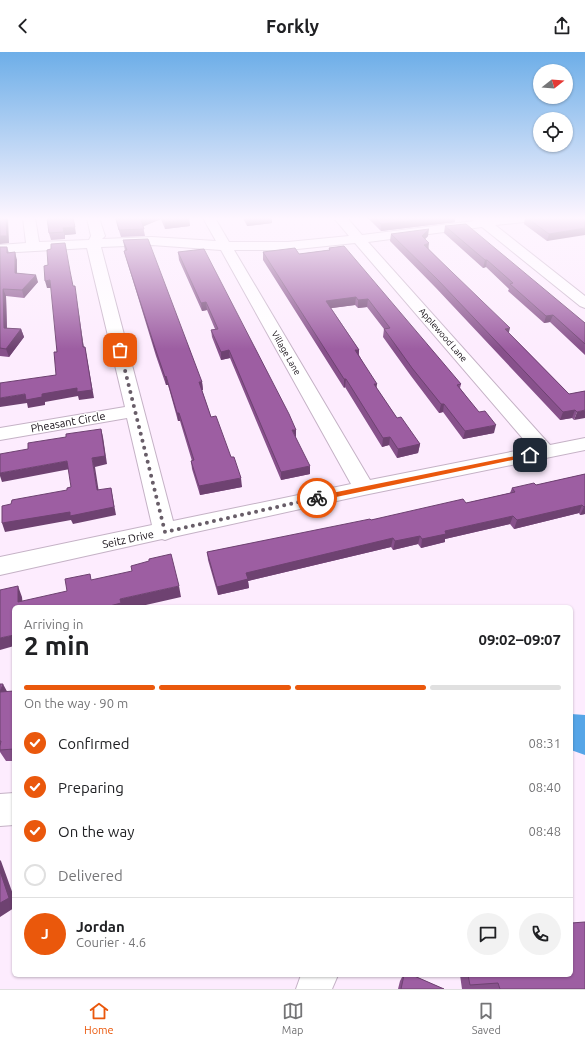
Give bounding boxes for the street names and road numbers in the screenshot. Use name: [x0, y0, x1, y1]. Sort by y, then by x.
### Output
street label: Applewood Lane: [417, 306, 469, 364]
street label: Village Lane: [269, 329, 303, 377]
street label: Pheasant Circle: [30, 410, 106, 434]
street label: Seitz Drive: [101, 528, 155, 550]

